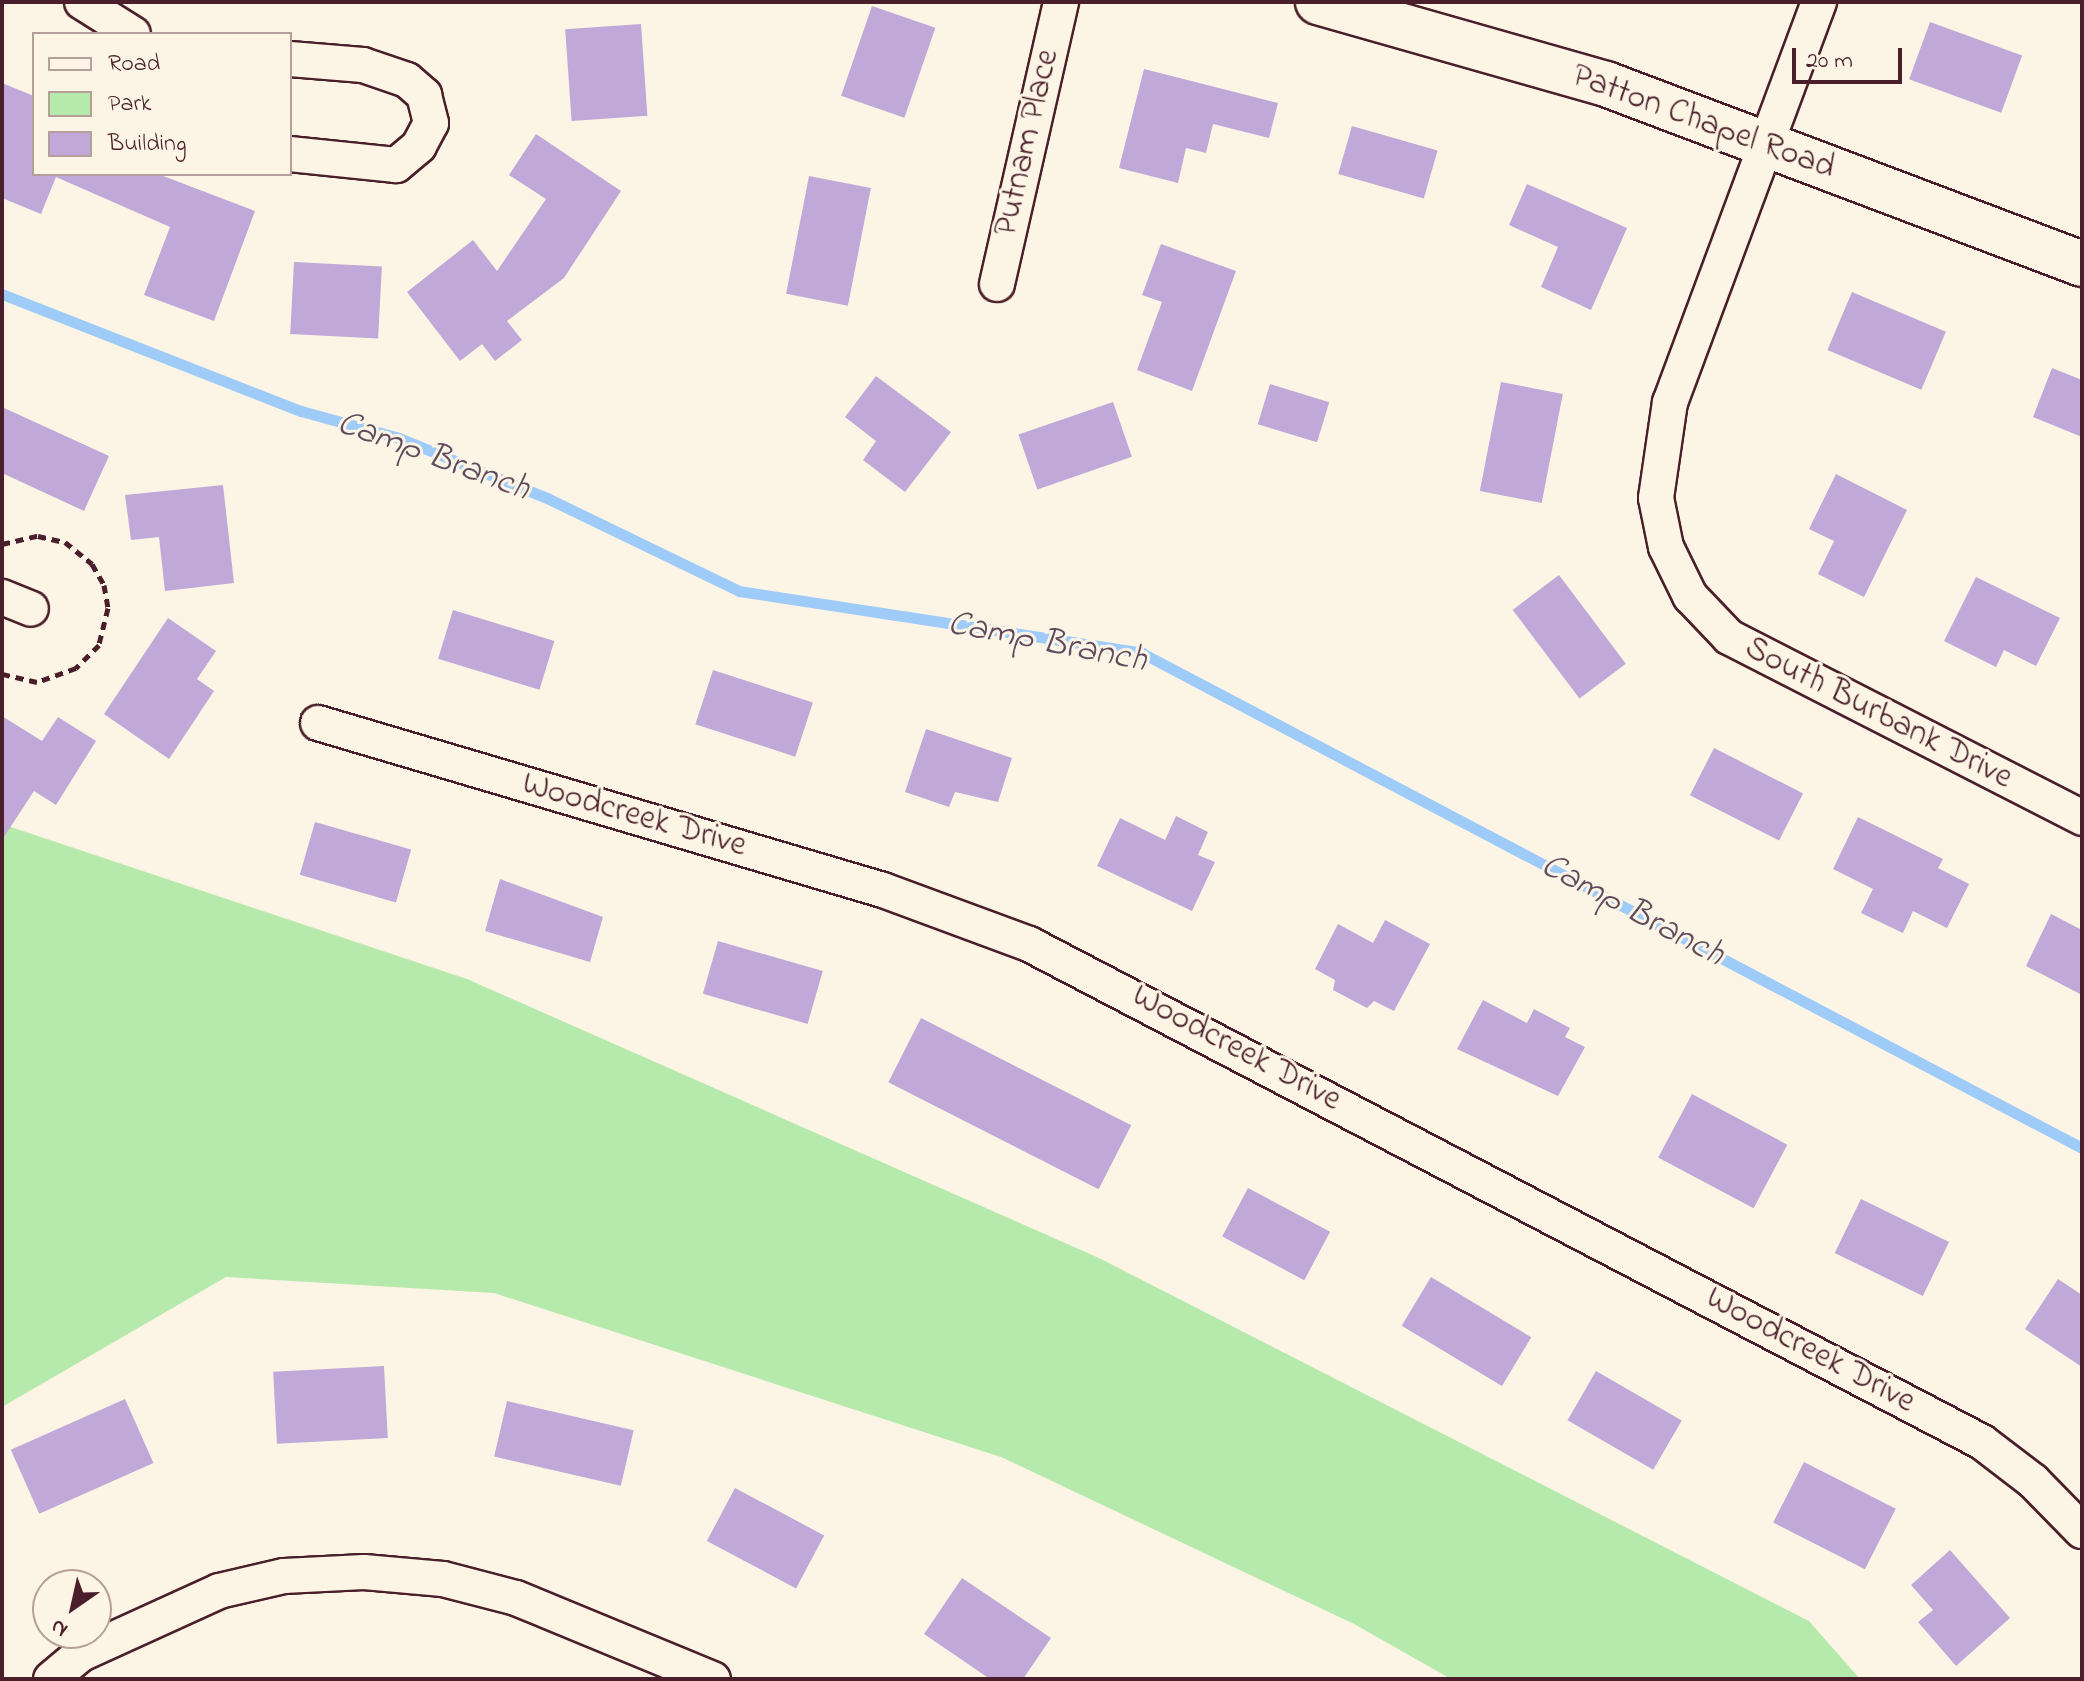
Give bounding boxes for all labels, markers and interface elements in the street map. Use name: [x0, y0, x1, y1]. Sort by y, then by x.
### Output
legend: [32, 32, 292, 176]
scale bar: [1796, 32, 1906, 82]
text: 20 m: [1806, 44, 1853, 79]
street label: Putnam Place: [987, 46, 1069, 240]
text: Road: [108, 47, 160, 82]
street label: Patton Chapel Road: [1566, 56, 1840, 190]
text: Park: [108, 87, 151, 122]
text: Building: [108, 127, 187, 162]
water label: Camp Branch: [331, 402, 535, 512]
water label: Camp Branch: [944, 603, 1150, 683]
street label: South Burbank Drive: [1737, 629, 2019, 799]
street label: Woodcreek Drive: [517, 765, 751, 867]
water label: Camp Branch: [1533, 845, 1731, 977]
street label: Woodcreek Drive: [1124, 977, 1348, 1121]
street label: Woodcreek Drive: [1698, 1279, 1922, 1423]
north arrow: [32, 1569, 112, 1649]
text: N: [45, 1610, 75, 1645]

